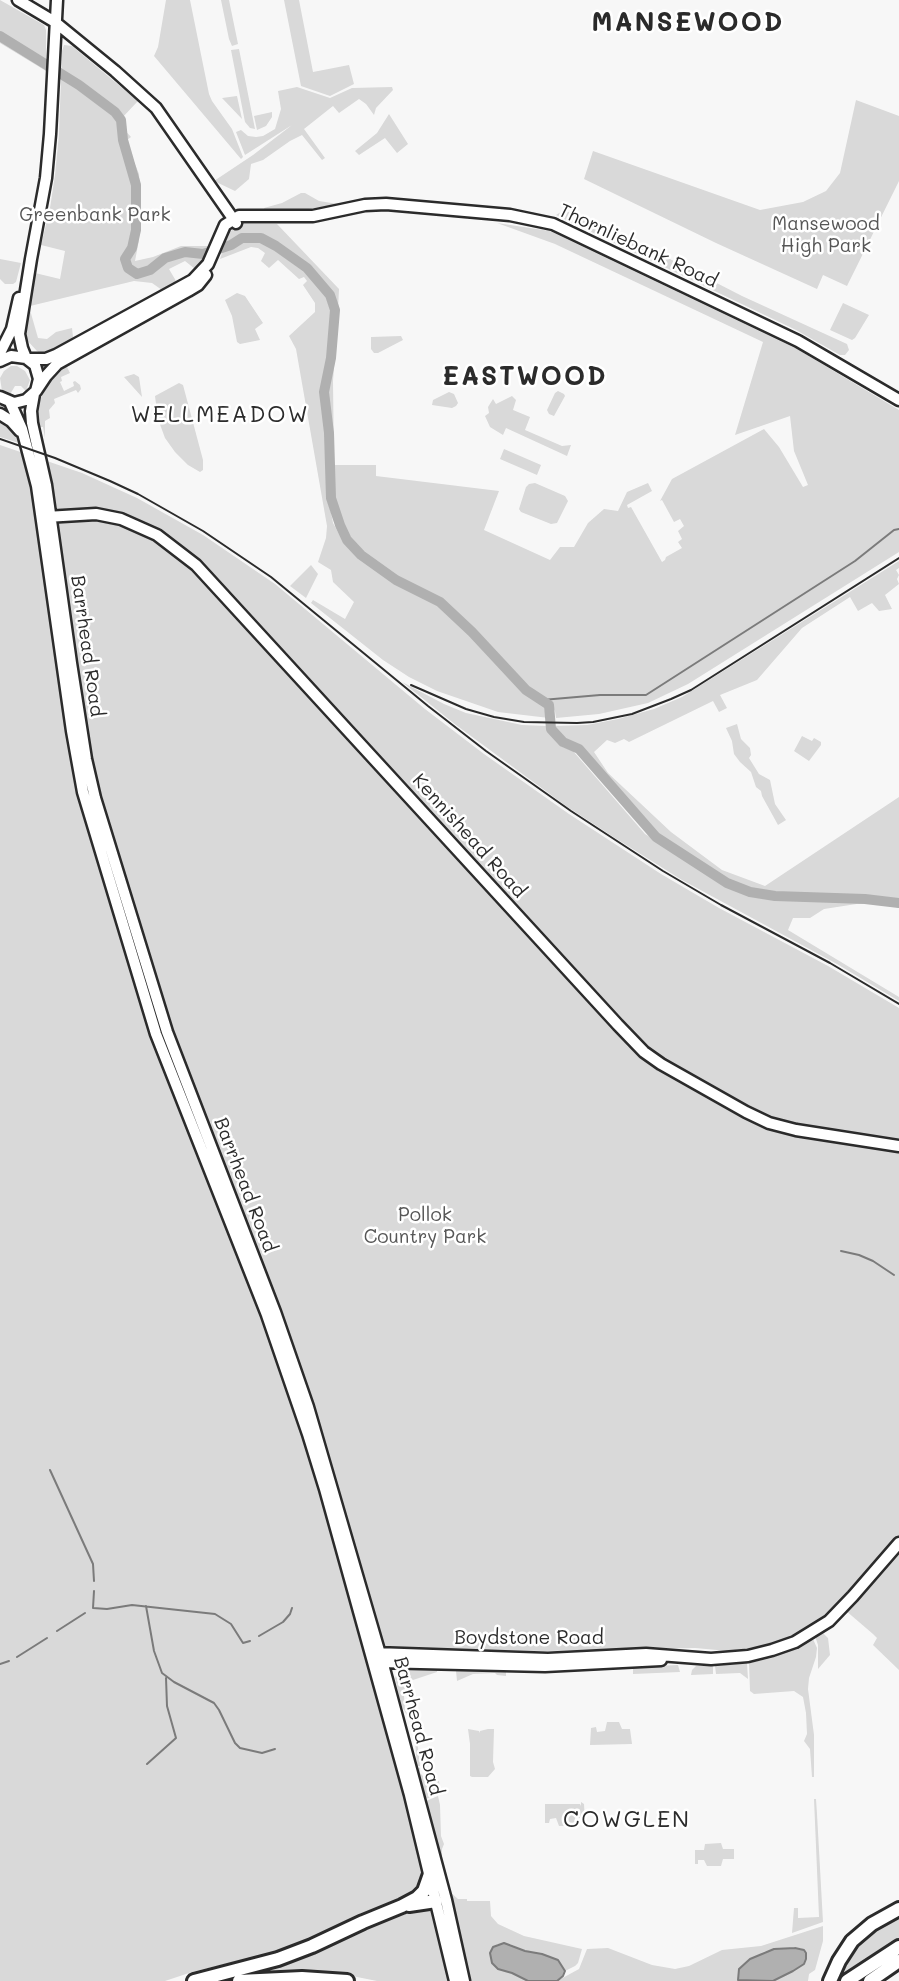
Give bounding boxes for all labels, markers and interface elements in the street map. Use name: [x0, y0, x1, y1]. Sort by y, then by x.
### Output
district label: MANSEWOOD: [593, 7, 783, 39]
street label: Thornliebank Road: [555, 199, 721, 293]
park label: Greenbank Park: [19, 204, 171, 226]
park label: Mansewood High Park: [772, 213, 880, 257]
district label: EASTWOOD: [443, 361, 607, 393]
district label: WELLMEADOW: [132, 401, 308, 429]
street label: Barrhead Road: [66, 574, 108, 718]
street label: Kennishead Road: [407, 769, 531, 903]
street label: Barrhead Road: [209, 1114, 281, 1256]
park label: Pollok Country Park: [364, 1204, 486, 1248]
street label: Boydstone Road: [454, 1627, 604, 1649]
street label: Barrhead Road: [389, 1654, 447, 1798]
district label: COWGLEN: [564, 1806, 690, 1834]

